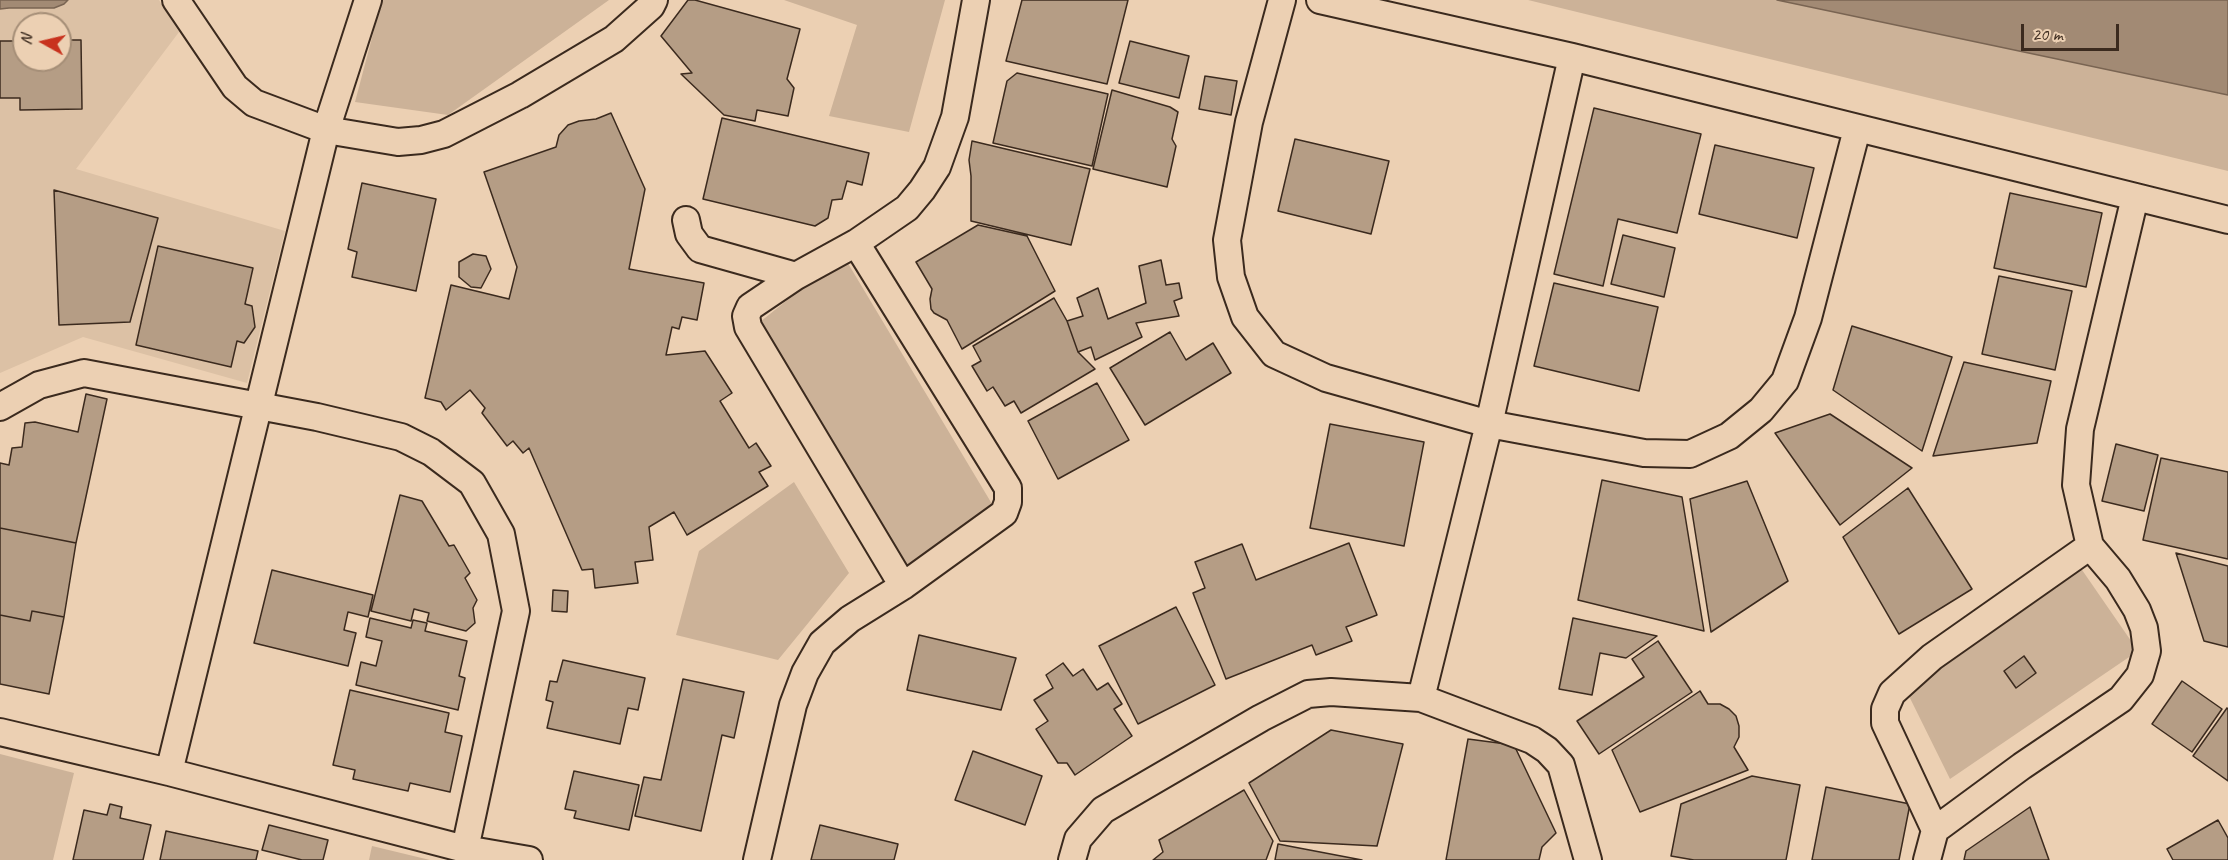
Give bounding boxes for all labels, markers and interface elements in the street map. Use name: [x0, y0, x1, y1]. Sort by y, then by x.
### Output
north arrow: [12, 12, 72, 72]
scale bar: [2024, 12, 2122, 50]
text: 20 m: [2032, 23, 2063, 45]
text: N: [16, 33, 37, 46]

